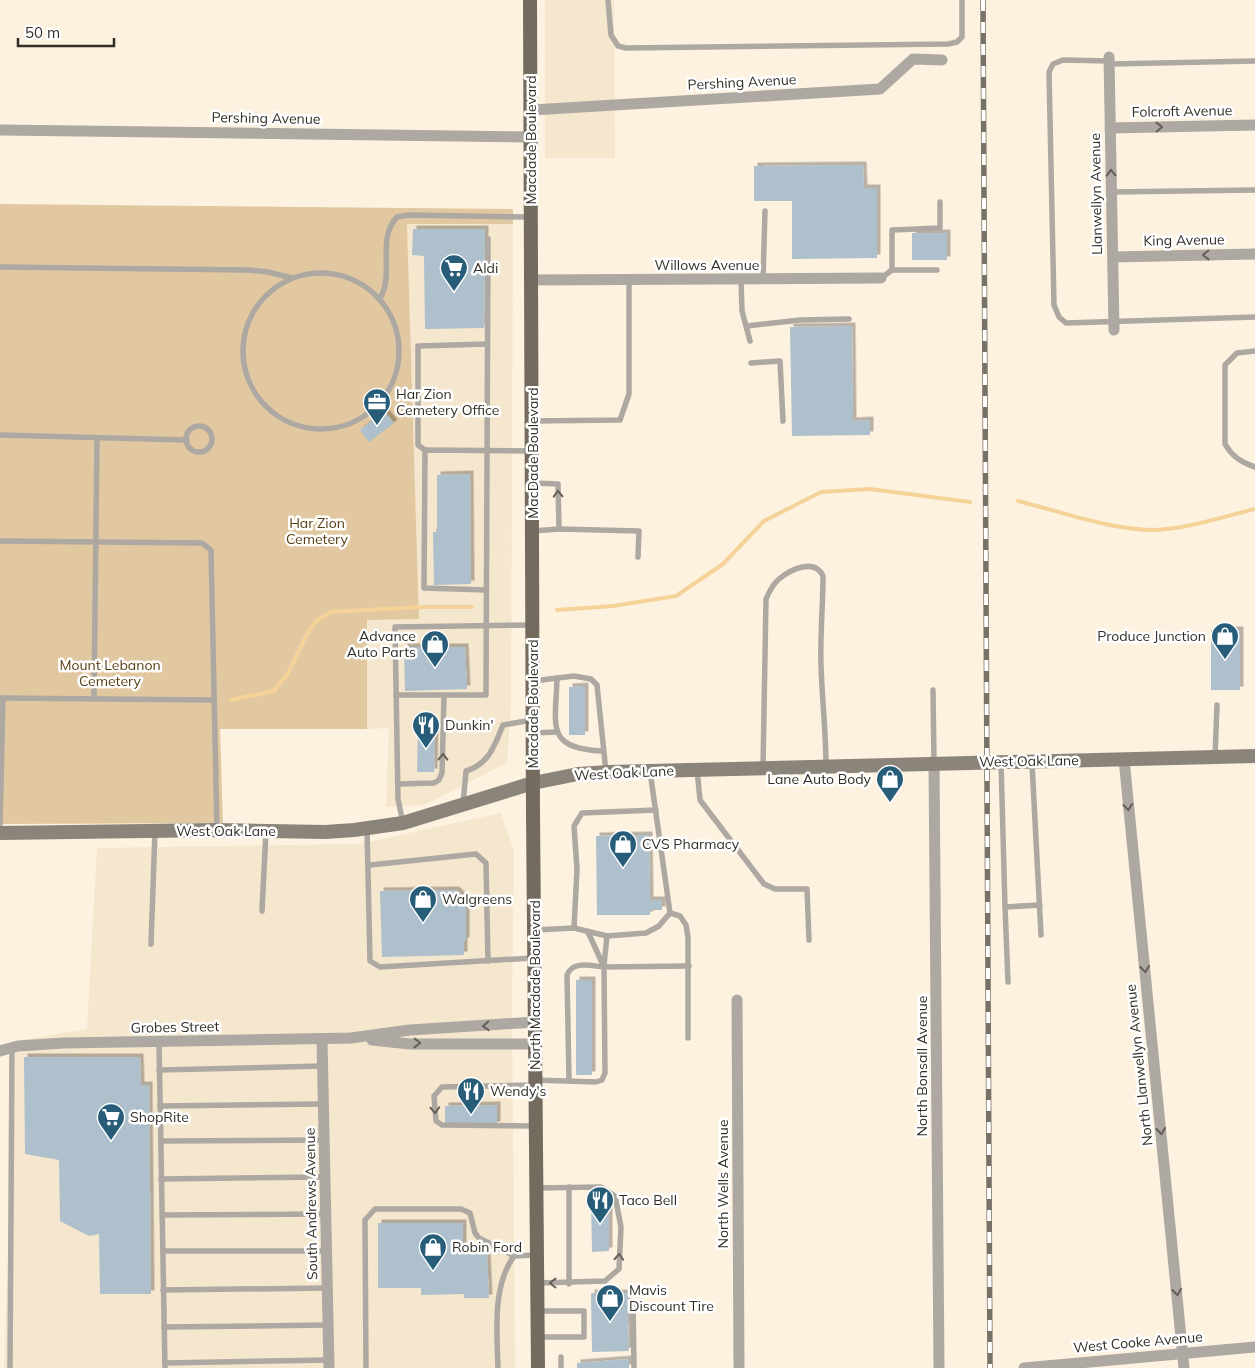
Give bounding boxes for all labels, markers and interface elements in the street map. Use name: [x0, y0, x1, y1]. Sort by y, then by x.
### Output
scale bar: [18, 15, 114, 47]
text: 50 m: [25, 23, 60, 42]
street label: Pershing Avenue: [687, 70, 797, 94]
street label: Macdade Boulevard: [522, 75, 540, 205]
street label: Folcroft Avenue: [1132, 101, 1232, 121]
street label: Pershing Avenue: [211, 108, 321, 128]
one-way arrow: [1156, 122, 1163, 132]
street label: Llanwellyn Avenue: [1086, 133, 1106, 255]
one-way arrow: [1106, 169, 1116, 177]
street label: King Avenue: [1143, 230, 1225, 250]
one-way arrow: [1202, 250, 1210, 260]
supermarket icon: Aldi: [439, 253, 469, 292]
street label: Willows Avenue: [655, 256, 759, 274]
place label: Aldi: [473, 259, 498, 277]
place label: Har Zion Cemetery Office: [396, 385, 499, 419]
office icon: Har Zion Cemetery Office: [362, 387, 392, 426]
street label: MacDade Boulevard: [524, 387, 542, 519]
one-way arrow: [553, 490, 563, 498]
park label: Har Zion Cemetery: [286, 514, 349, 548]
shop icon: Produce Junction: [1210, 621, 1240, 660]
place label: Advance Auto Parts: [347, 627, 416, 661]
place label: Produce Junction: [1097, 627, 1206, 645]
shop icon: Advance Auto Parts: [420, 629, 450, 668]
street label: Macdade Boulevard: [524, 639, 542, 769]
park label: Mount Lebanon Cemetery: [59, 656, 161, 690]
restaurant icon: Dunkin': [411, 710, 441, 749]
place label: Dunkin': [445, 716, 494, 734]
street label: West Oak Lane: [979, 751, 1079, 771]
one-way arrow: [437, 752, 448, 760]
street label: West Oak Lane: [574, 761, 674, 785]
shop icon: Lane Auto Body: [875, 764, 905, 803]
place label: Lane Auto Body: [767, 770, 872, 788]
one-way arrow: [1122, 804, 1133, 812]
street label: West Oak Lane: [176, 822, 276, 840]
shop icon: CVS Pharmacy: [608, 829, 638, 868]
place label: CVS Pharmacy: [642, 835, 740, 853]
shop icon: Walgreens: [408, 884, 438, 923]
place label: Walgreens: [442, 890, 512, 908]
street label: North Macdade Boulevard: [526, 900, 544, 1070]
one-way arrow: [1139, 965, 1150, 973]
street label: North Llanwellyn Avenue: [1122, 983, 1156, 1147]
street label: North Bonsall Avenue: [913, 996, 931, 1136]
street label: Grobes Street: [131, 1017, 220, 1037]
one-way arrow: [482, 1020, 490, 1031]
one-way arrow: [413, 1038, 421, 1049]
restaurant icon: Wendy's: [456, 1076, 486, 1115]
place label: Wendy's: [490, 1082, 546, 1100]
supermarket icon: ShopRite: [96, 1102, 126, 1141]
one-way arrow: [430, 1106, 440, 1114]
place label: ShopRite: [130, 1108, 189, 1126]
street label: North Wells Avenue: [714, 1119, 732, 1249]
one-way arrow: [1155, 1127, 1166, 1135]
street label: South Andrews Avenue: [301, 1128, 321, 1280]
restaurant icon: Taco Bell: [585, 1185, 615, 1224]
place label: Taco Bell: [619, 1191, 677, 1209]
shop icon: Robin Ford: [418, 1232, 448, 1271]
place label: Robin Ford: [452, 1238, 522, 1256]
one-way arrow: [614, 1253, 625, 1261]
one-way arrow: [549, 1278, 557, 1288]
place label: Mavis Discount Tire: [629, 1281, 714, 1315]
shop icon: Mavis Discount Tire: [595, 1283, 625, 1322]
one-way arrow: [1171, 1289, 1182, 1297]
street label: West Cooke Avenue: [1072, 1327, 1204, 1357]

